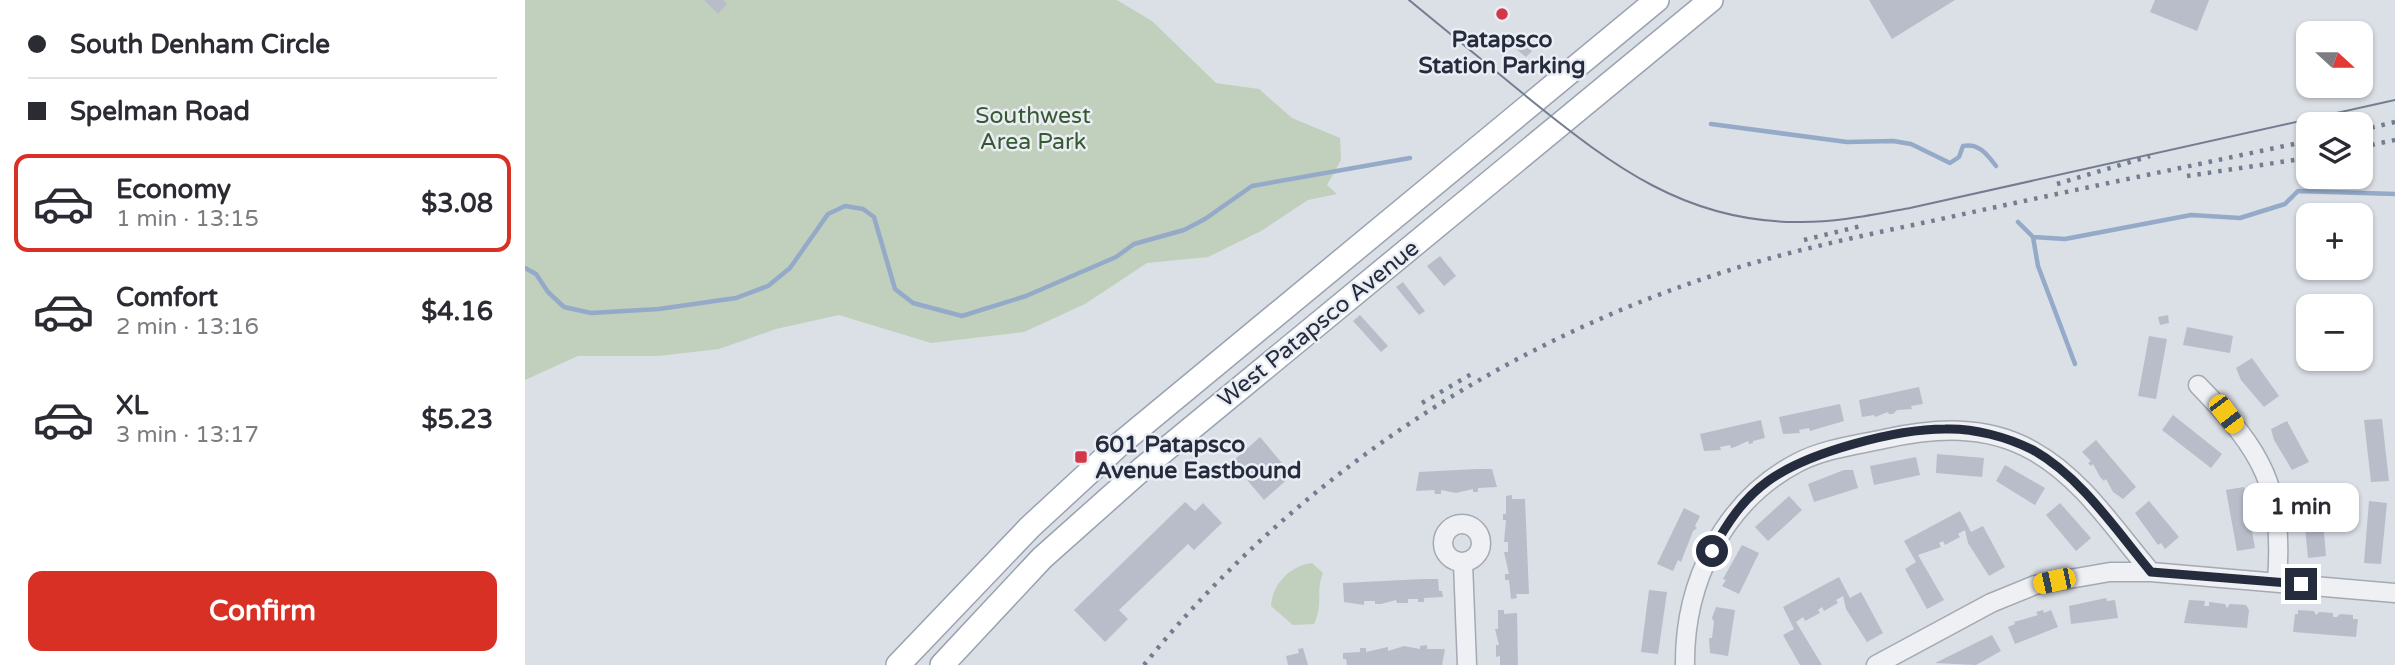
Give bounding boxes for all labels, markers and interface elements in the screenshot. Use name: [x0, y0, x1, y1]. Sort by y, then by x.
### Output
marker: Patapsco Station Parking: [1494, 6, 1510, 22]
north arrow: [2296, 21, 2373, 98]
map controls: [2296, 21, 2373, 371]
place label: Patapsco Station Parking: [1419, 26, 1585, 80]
text: South Denham Circle: [70, 29, 330, 60]
text: Spelman Road: [70, 96, 250, 127]
park label: Southwest Area Park: [975, 102, 1091, 156]
button: layers: [2296, 112, 2373, 189]
icon: car: [32, 172, 95, 235]
text: Economy: [116, 174, 231, 205]
text: $3.08: [421, 188, 493, 219]
button: +: [2296, 203, 2373, 280]
text: 1 min · 13:15: [116, 205, 259, 233]
street label: West Patapsco Avenue: [1213, 234, 1425, 413]
icon: car: [32, 280, 95, 343]
text: Comfort: [116, 282, 218, 313]
button: −: [2296, 294, 2373, 371]
text: $4.16: [421, 296, 493, 327]
text: 2 min · 13:16: [116, 313, 259, 341]
icon: car: [32, 388, 95, 451]
text: XL: [116, 390, 148, 421]
car: [2205, 391, 2248, 437]
text: $5.23: [421, 404, 493, 435]
text: 3 min · 13:17: [116, 421, 259, 449]
place label: 601 Patapsco Avenue Eastbound: [1095, 431, 1302, 485]
marker: 601 Patapsco Avenue Eastbound: [1073, 449, 1089, 465]
callout: 1 min: [2243, 482, 2359, 532]
text: 1 min: [2270, 493, 2332, 521]
route start: [1696, 535, 1728, 567]
car: [2032, 566, 2077, 596]
route end: [2285, 568, 2317, 600]
button: Confirm: [28, 571, 497, 651]

